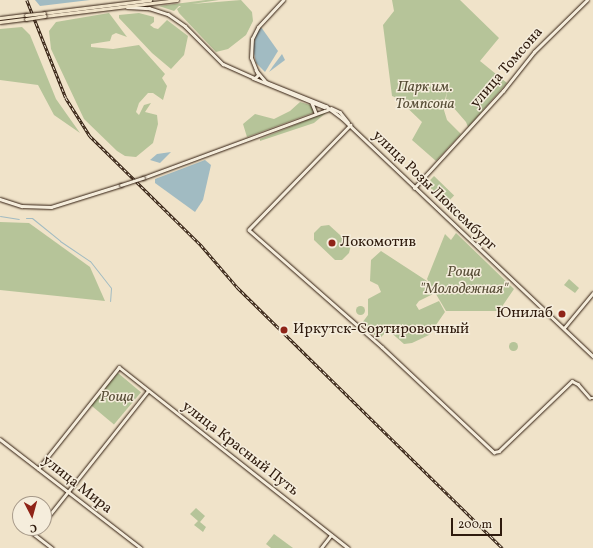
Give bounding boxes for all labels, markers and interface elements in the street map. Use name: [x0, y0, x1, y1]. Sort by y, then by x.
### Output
street label: улица Томсона: [467, 24, 547, 112]
park label: Парк им. Томпсона: [395, 78, 455, 113]
street label: улица Розы Люксембург: [368, 127, 500, 255]
place label: Локомотив: [340, 234, 416, 252]
marker: Локомотив: [327, 238, 337, 248]
park label: Роща "Молодежная": [420, 263, 508, 298]
place label: Юнилаб: [496, 305, 553, 323]
marker: Юнилаб: [556, 308, 568, 320]
place label: Иркутск-Сортировочный: [293, 321, 469, 339]
marker: Иркутск-Сортировочный: [278, 324, 290, 336]
park label: Роща: [100, 389, 134, 407]
street label: улица Красный Путь: [178, 398, 302, 500]
street label: улица Мира: [38, 452, 116, 518]
north arrow: [12, 496, 52, 536]
scale bar: [453, 510, 504, 536]
text: 200 m: [458, 517, 492, 533]
text: С: [29, 520, 38, 535]

